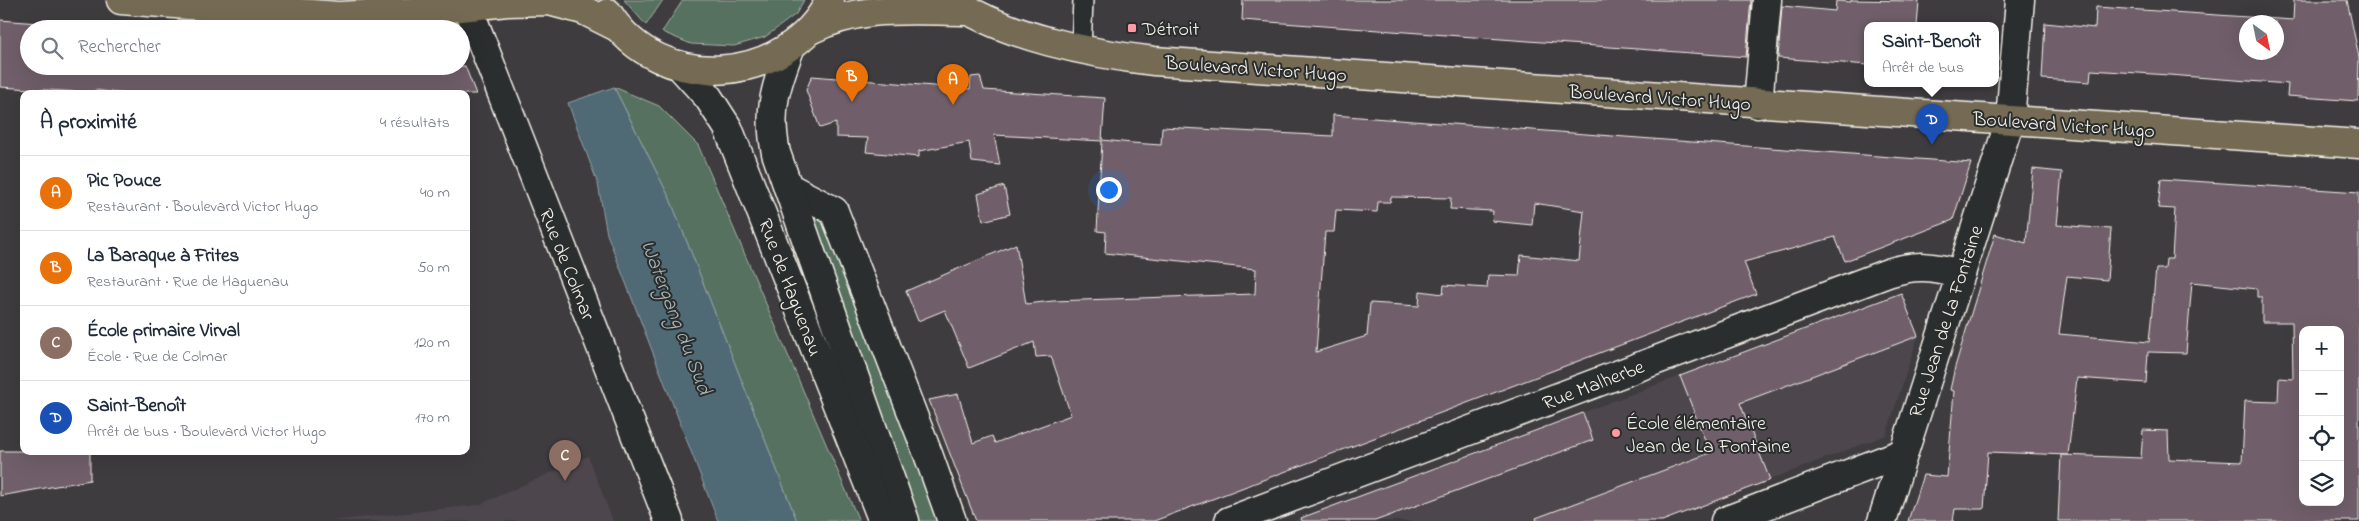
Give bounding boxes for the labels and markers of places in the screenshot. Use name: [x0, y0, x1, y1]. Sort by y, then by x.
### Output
place label: Détroit: [1141, 16, 1200, 45]
marker: Détroit: [1126, 22, 1138, 34]
pin: B: [836, 61, 868, 102]
pin: A: [937, 64, 969, 105]
pin: D: [1916, 104, 1948, 145]
place label: École élémentaire Jean de La Fontaine: [1626, 410, 1790, 462]
marker: École élémentaire Jean de La Fontaine: [1610, 427, 1622, 439]
pin: C: [549, 440, 581, 481]

